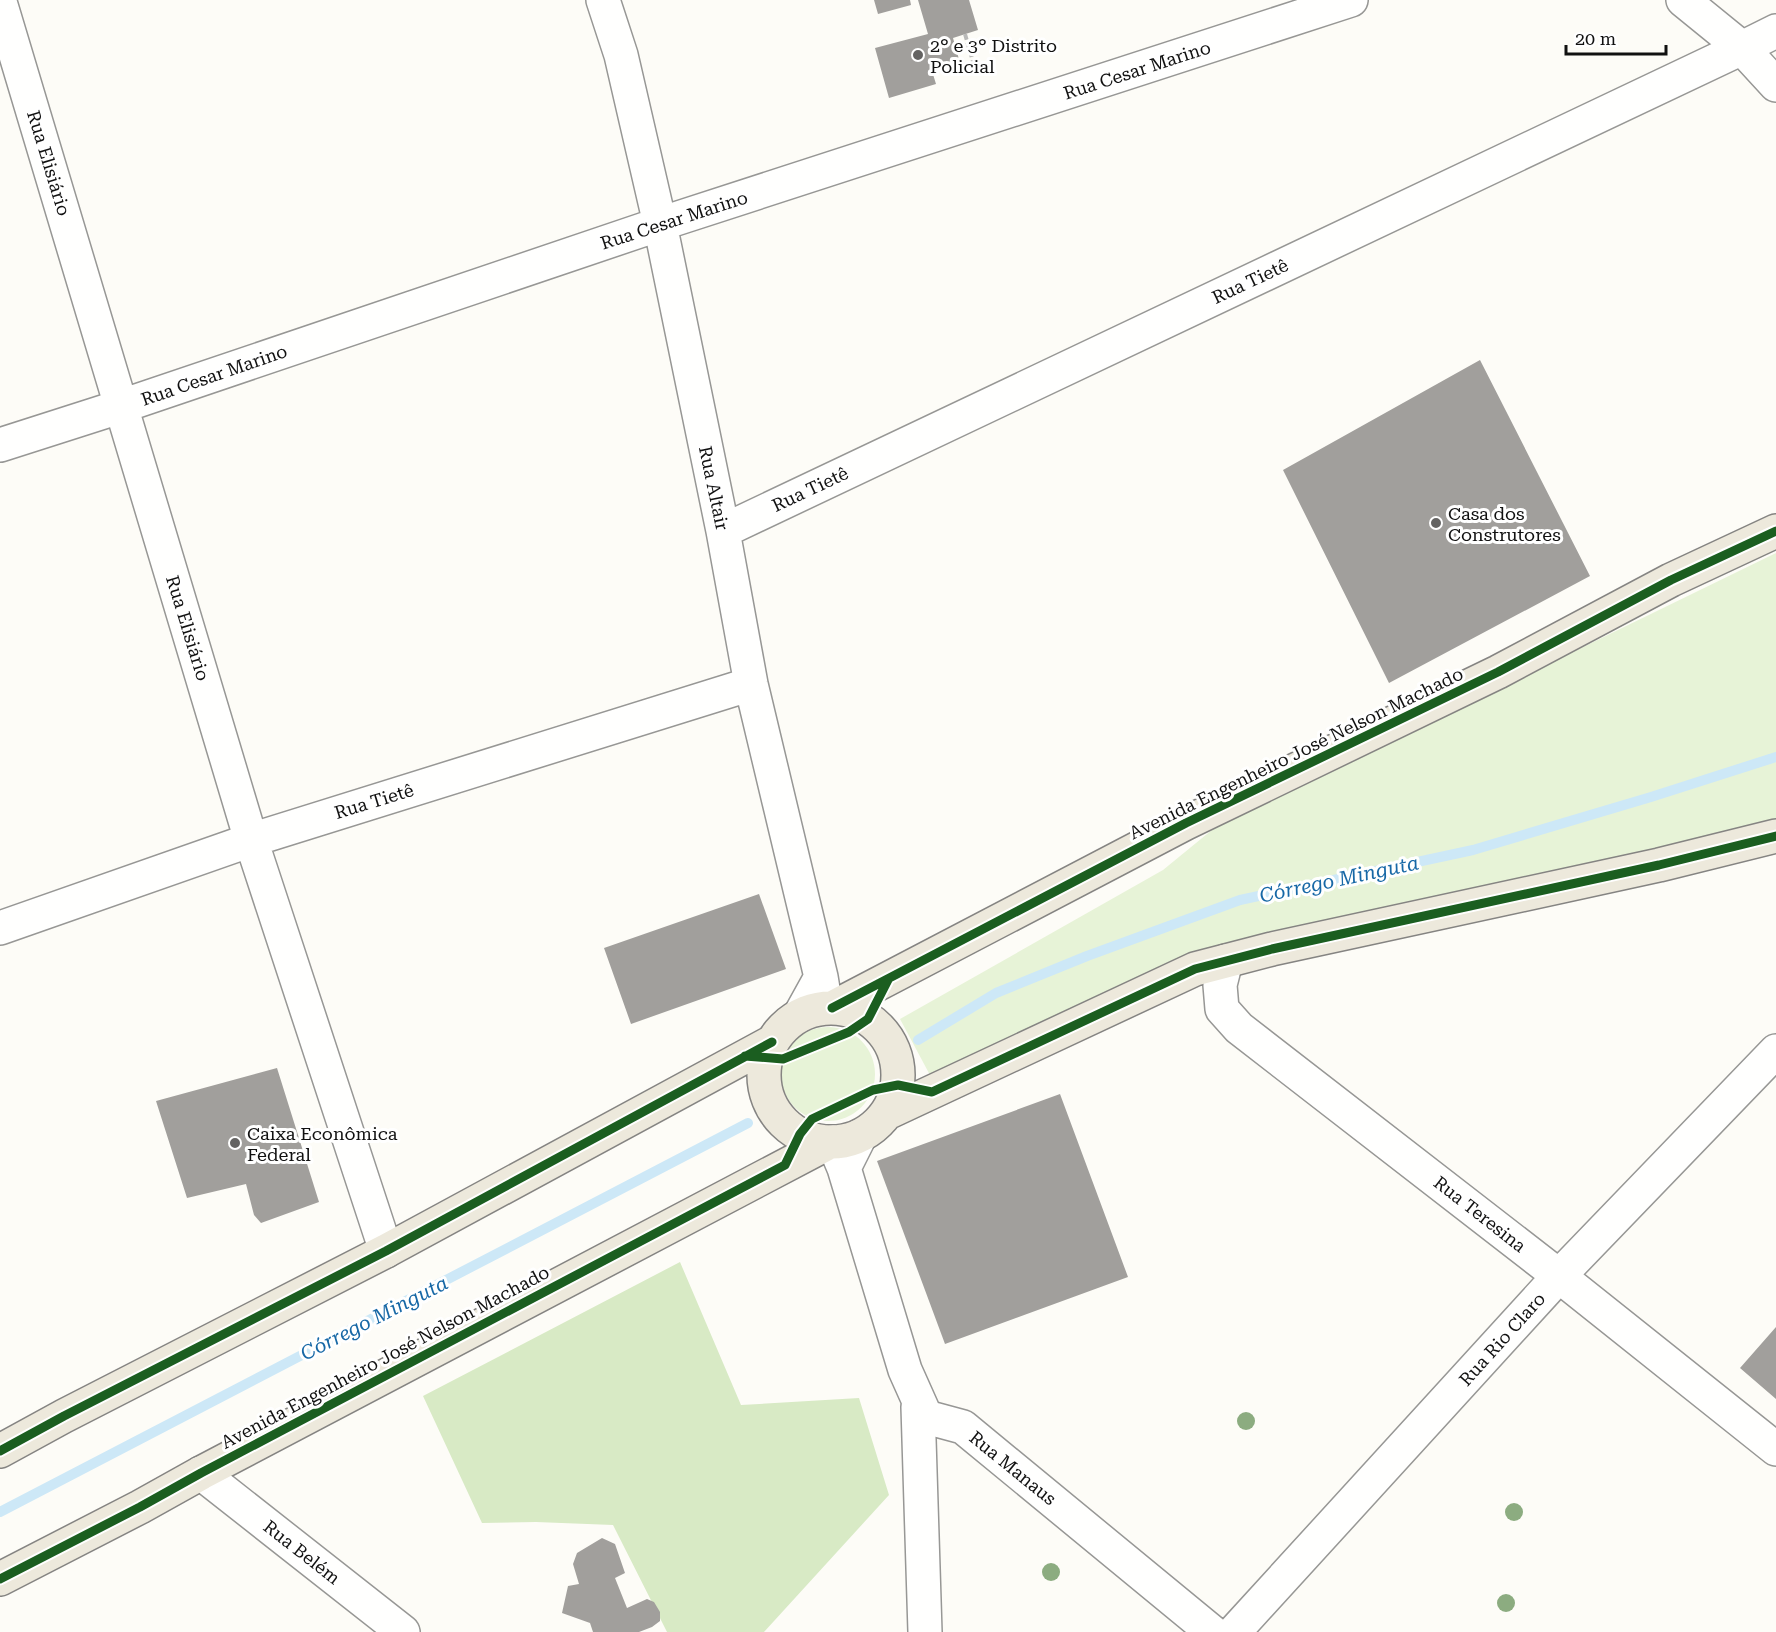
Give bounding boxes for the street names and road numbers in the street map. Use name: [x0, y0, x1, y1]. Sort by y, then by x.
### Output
street label: Rua Cesar Marino: [1061, 36, 1213, 104]
street label: Rua Elisiário: [23, 108, 75, 218]
street label: Rua Cesar Marino: [598, 186, 750, 254]
street label: Rua Tietê: [1209, 254, 1292, 308]
street label: Rua Cesar Marino: [138, 340, 290, 410]
street label: Rua Altair: [695, 444, 733, 532]
street label: Rua Tietê: [769, 462, 852, 516]
street label: Rua Elisiário: [162, 573, 214, 683]
street label: Avenida Engenheiro José Nelson Machado: [1126, 663, 1466, 843]
street label: Rua Tietê: [332, 779, 416, 823]
street label: Rua Teresina: [1430, 1171, 1530, 1257]
street label: Avenida Engenheiro José Nelson Machado: [217, 1261, 553, 1453]
street label: Rua Rio Claro: [1455, 1288, 1549, 1390]
street label: Rua Manaus: [965, 1427, 1061, 1509]
street label: Rua Belém: [260, 1516, 344, 1588]

